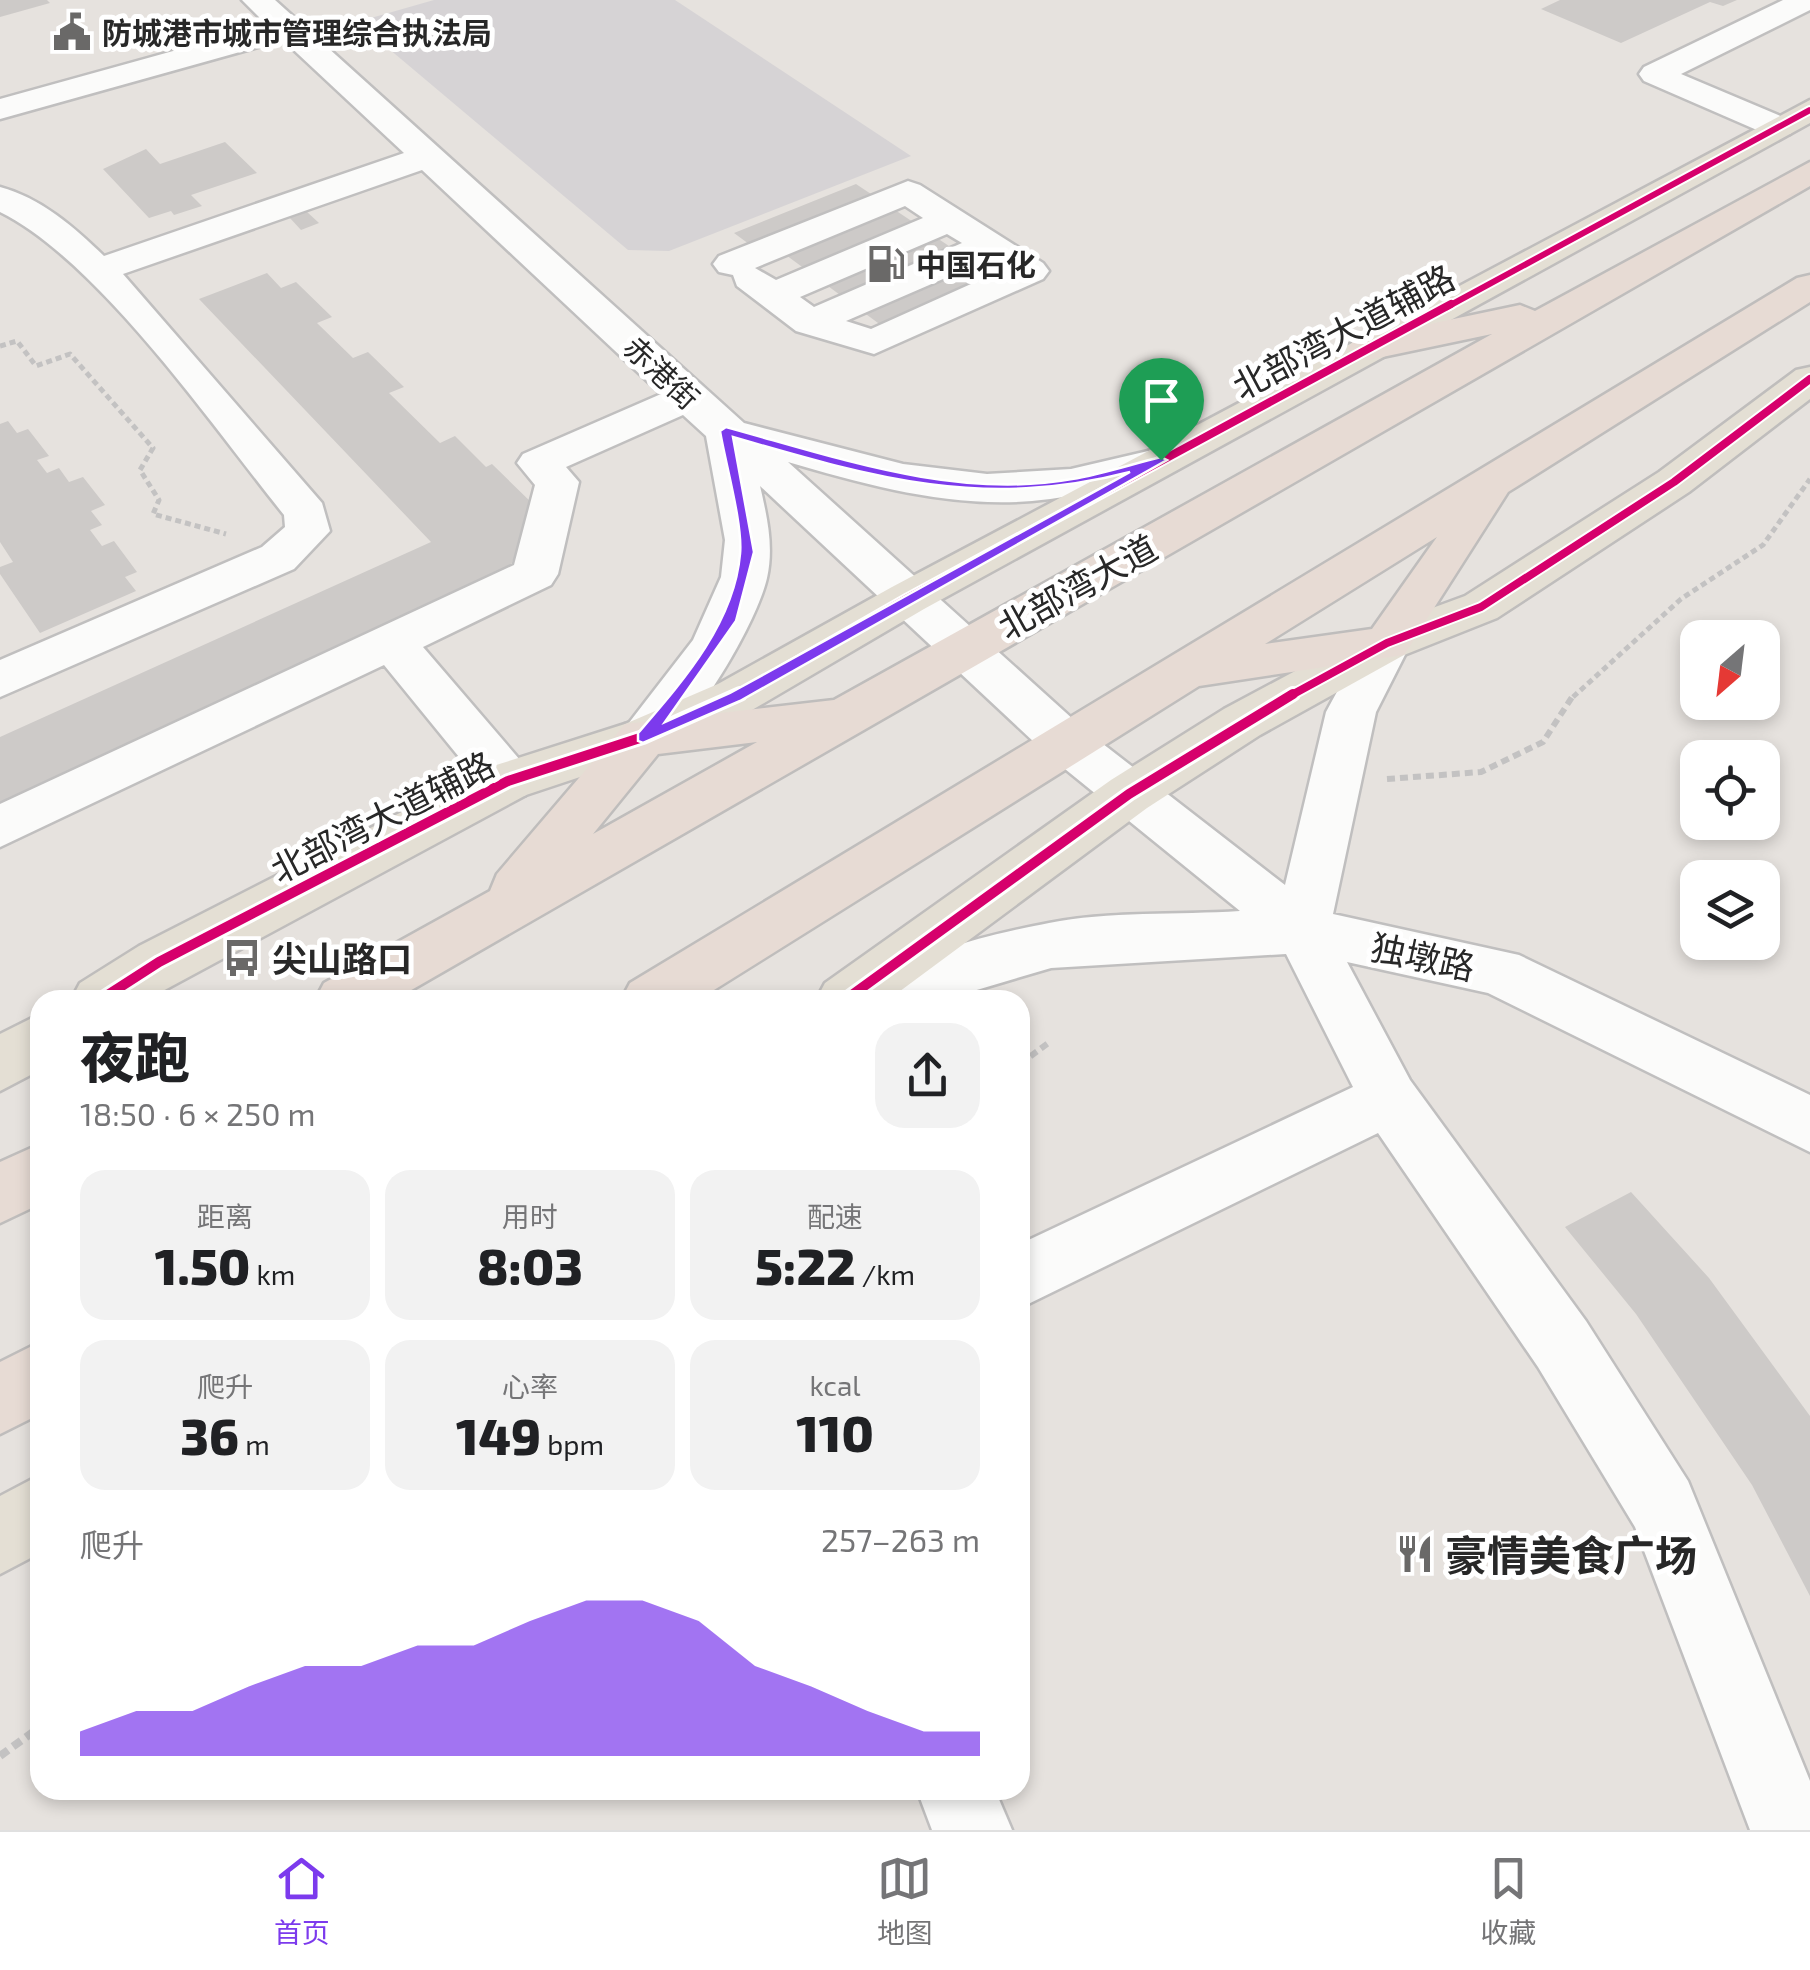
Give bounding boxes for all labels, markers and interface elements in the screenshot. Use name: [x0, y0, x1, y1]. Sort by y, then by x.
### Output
public building icon: 防城港市城市管理综合执法局: [51, 11, 93, 53]
place label: 防城港市城市管理综合执法局: [102, 14, 492, 50]
fuel station icon: 中国石化: [865, 243, 907, 285]
place label: 中国石化: [916, 246, 1036, 282]
street label: 北部湾大道辅路: [1225, 255, 1461, 407]
street label: 赤港街: [617, 328, 707, 416]
pin: [1119, 358, 1204, 461]
icon: arrive: [1134, 373, 1189, 428]
street label: 北部湾大道: [990, 525, 1164, 647]
north arrow: [1680, 620, 1780, 720]
map controls: [1680, 620, 1780, 960]
button: locate: [1680, 740, 1780, 840]
street label: 北部湾大道辅路: [263, 742, 501, 890]
button: layers: [1680, 860, 1780, 960]
street label: 独墩路: [1367, 925, 1479, 987]
bus stop icon: 尖山路口: [221, 937, 263, 979]
place label: 尖山路口: [272, 937, 412, 979]
text: 夜跑: [80, 1023, 190, 1089]
button: share: [875, 1023, 980, 1128]
text: 18:50 · 6 × 250 m: [80, 1094, 316, 1132]
text: 距离: [197, 1199, 253, 1233]
text: 用时: [502, 1199, 558, 1233]
text: 配速: [807, 1199, 863, 1233]
text: 1.50: [155, 1235, 250, 1295]
text: 8:03: [477, 1235, 583, 1295]
text: 5:22: [755, 1235, 856, 1295]
text: km: [250, 1257, 295, 1291]
text: /km: [856, 1257, 915, 1291]
text: kcal: [809, 1368, 861, 1402]
text: 爬升: [197, 1369, 253, 1403]
text: 心率: [502, 1369, 558, 1403]
text: 110: [796, 1402, 874, 1462]
text: 36: [180, 1405, 239, 1465]
text: 149: [456, 1405, 541, 1465]
text: m: [239, 1427, 270, 1461]
text: bpm: [541, 1427, 604, 1461]
text: 257–263 m: [821, 1520, 980, 1558]
text: 爬升: [80, 1525, 144, 1563]
place label: 豪情美食广场: [1445, 1529, 1697, 1579]
restaurant icon: 豪情美食广场: [1394, 1533, 1436, 1575]
tab: 首页: [274, 1851, 330, 1951]
tab: 地图: [877, 1851, 933, 1951]
tab: 收藏: [1480, 1851, 1536, 1951]

